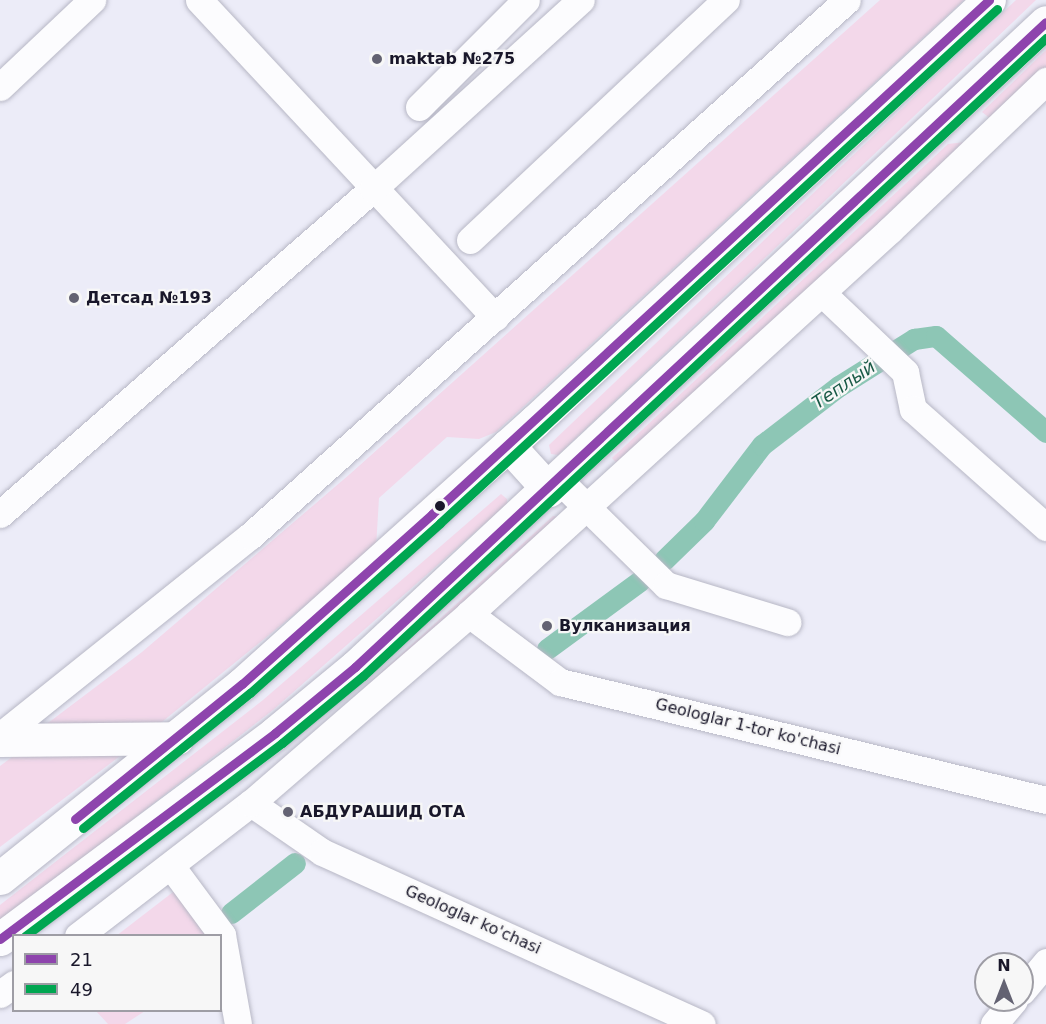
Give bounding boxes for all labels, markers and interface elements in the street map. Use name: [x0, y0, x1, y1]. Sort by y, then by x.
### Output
place label: maktab №275: [389, 49, 515, 69]
marker: maktab №275: [370, 52, 384, 66]
place label: Детсад №193: [86, 288, 212, 308]
marker: Детсад №193: [67, 291, 81, 305]
water label: Теплый: [808, 356, 880, 414]
unlabelled marker: [434, 500, 446, 512]
place label: Вулканизация: [559, 616, 691, 636]
marker: Вулканизация: [540, 619, 554, 633]
street label: Geologlar 1-tor ko'chasi: [653, 695, 843, 759]
place label: АБДУРАШИД ОТА: [300, 802, 465, 822]
marker: АБДУРАШИД ОТА: [281, 805, 295, 819]
street label: Geologlar ko'chasi: [402, 881, 544, 959]
legend: [12, 934, 222, 1012]
text: 21: [70, 949, 93, 970]
north arrow: [974, 952, 1034, 1012]
text: N: [997, 956, 1011, 975]
text: 49: [70, 979, 93, 1000]

